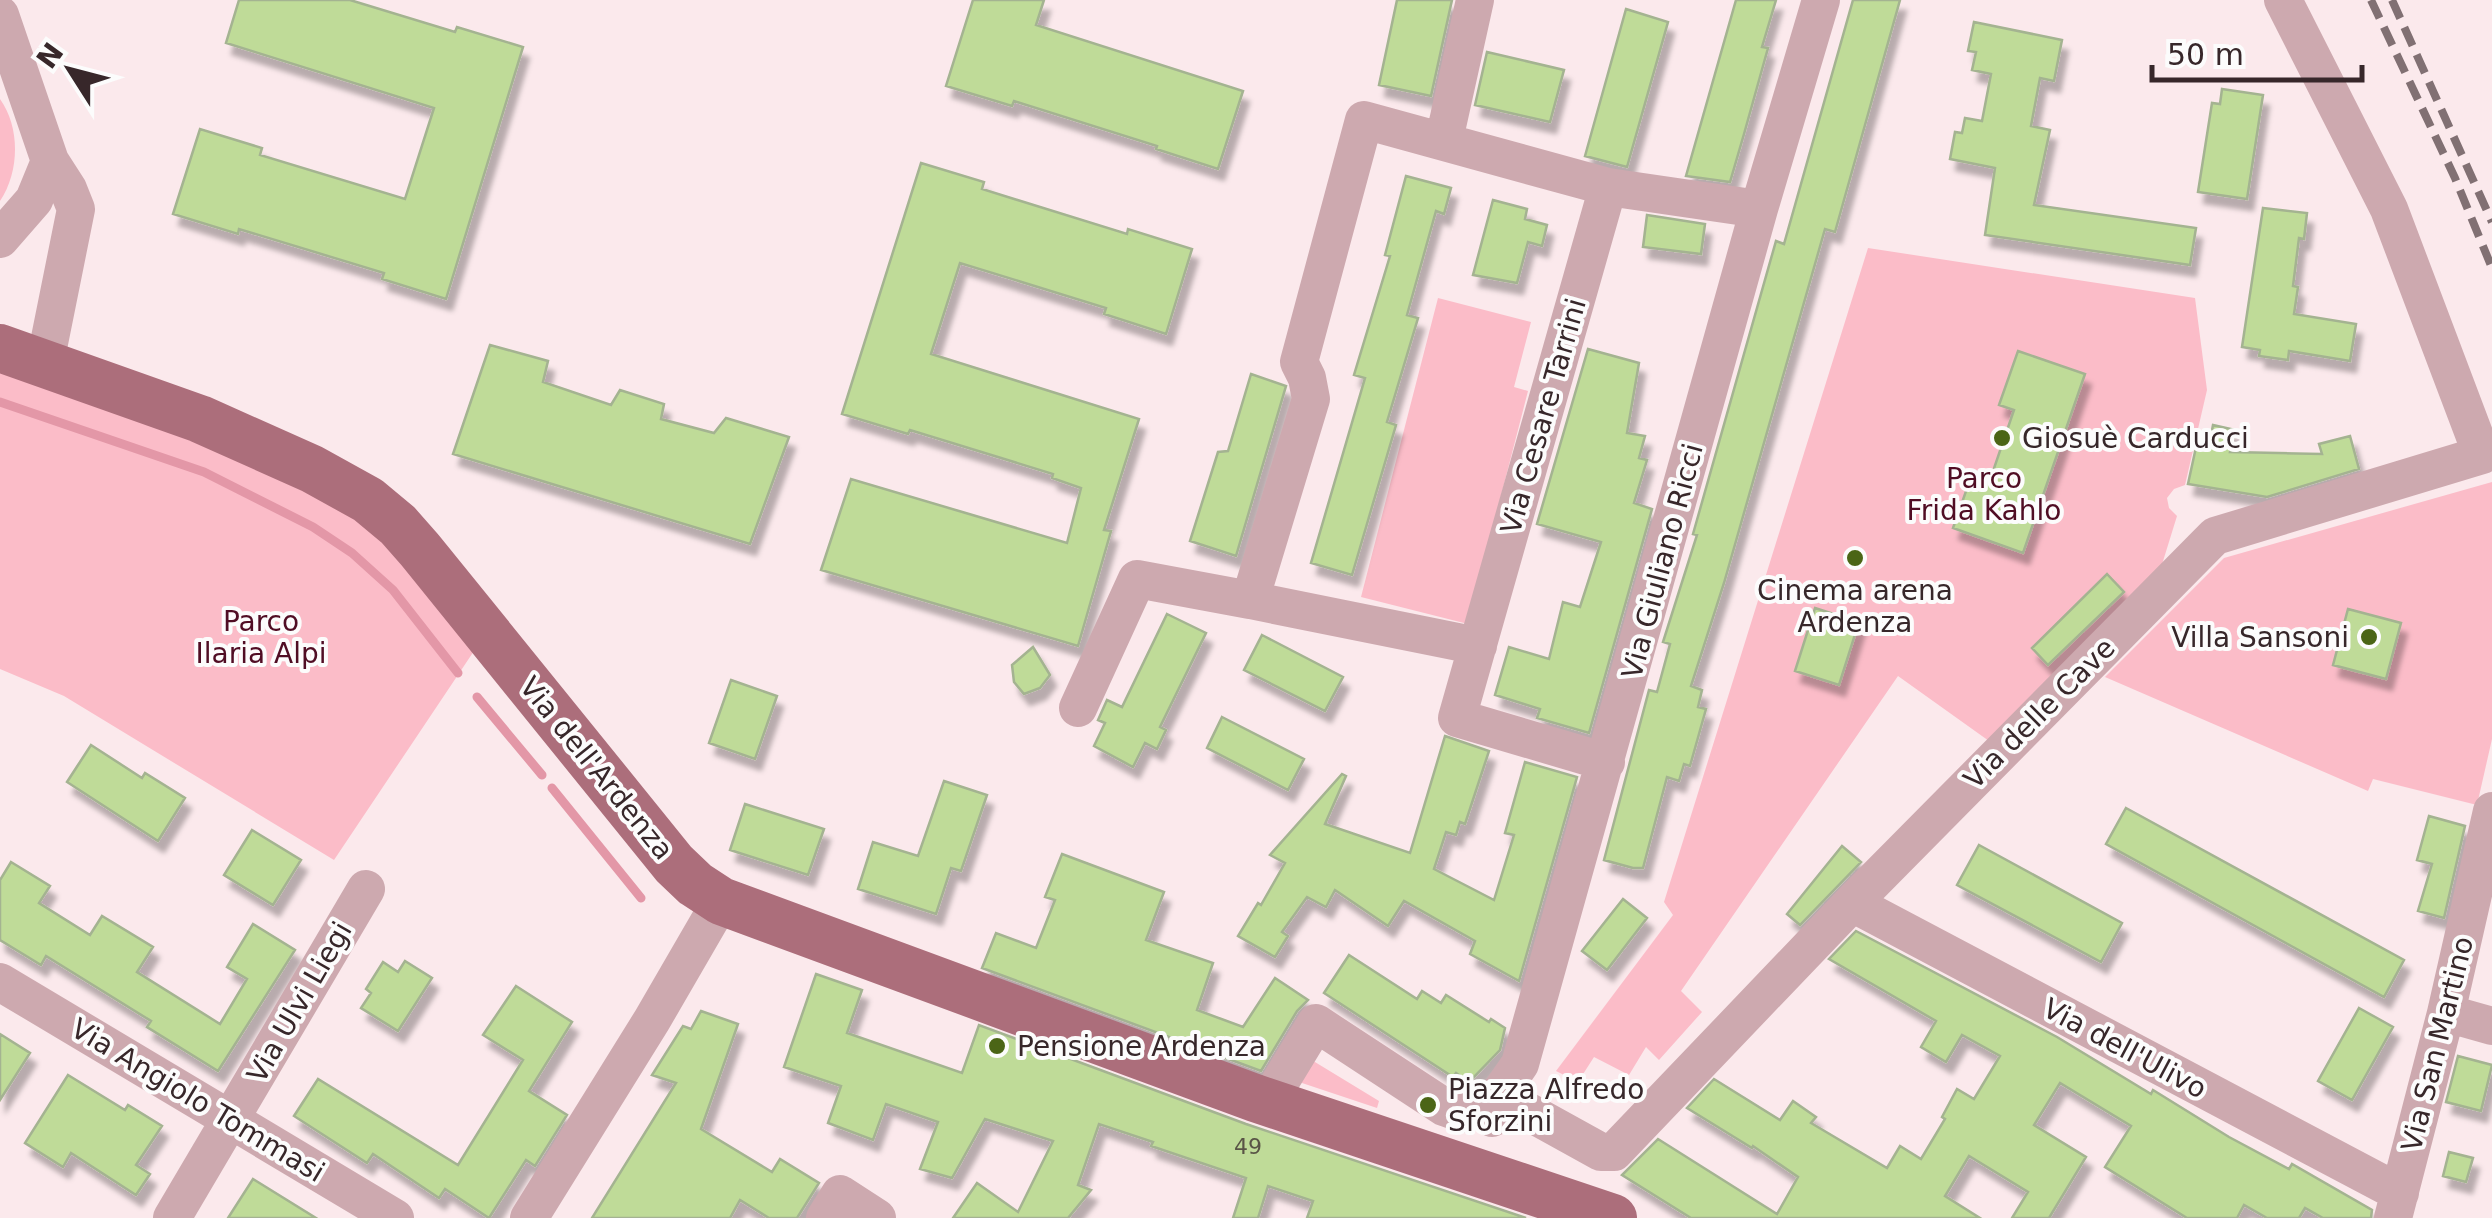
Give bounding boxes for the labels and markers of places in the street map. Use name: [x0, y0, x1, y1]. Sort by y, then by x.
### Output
place label: Giosuè Carducci: [2022, 422, 2249, 455]
marker: Giosuè Carducci: [1991, 427, 2013, 449]
marker: Cinema arena Ardenza: [1844, 547, 1866, 569]
place label: Cinema arena Ardenza: [1757, 574, 1953, 639]
place label: Villa Sansoni: [2171, 621, 2349, 654]
marker: Villa Sansoni: [2358, 626, 2380, 648]
place label: Pensione Ardenza: [1017, 1030, 1266, 1063]
marker: Pensione Ardenza: [986, 1035, 1008, 1057]
place label: Piazza Alfredo Sforzini: [1448, 1073, 1644, 1138]
marker: Piazza Alfredo Sforzini: [1417, 1094, 1439, 1116]

